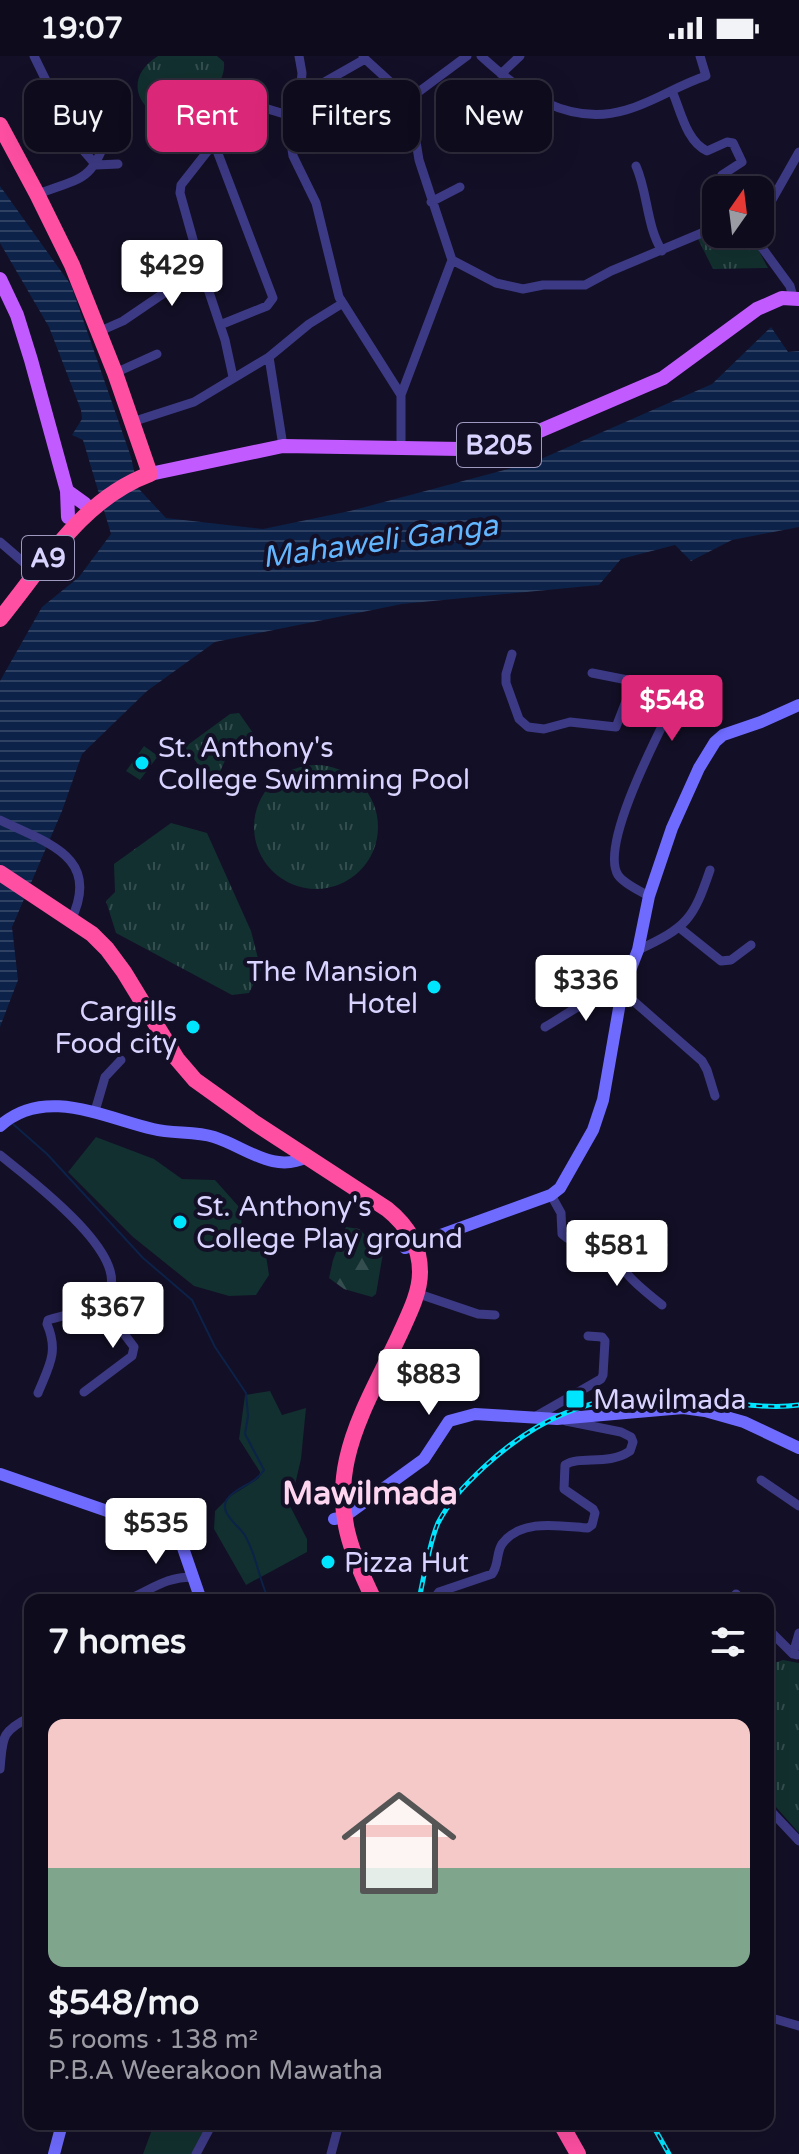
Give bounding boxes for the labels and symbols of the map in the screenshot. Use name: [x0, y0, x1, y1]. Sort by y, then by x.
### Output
north arrow: [702, 176, 774, 248]
pin: $429: [125, 240, 219, 308]
road number: B205: [457, 423, 541, 467]
water label: Mahaweli Ganga: [260, 506, 501, 576]
road number: A9: [22, 536, 74, 580]
pin: $548: [625, 675, 719, 743]
place label: St. Anthony's College Swimming Pool: [158, 731, 470, 797]
marker: St. Anthony's College Swimming Pool: [133, 754, 151, 772]
place label: The Mansion Hotel: [247, 955, 418, 1021]
pin: $336: [539, 955, 633, 1023]
marker: The Mansion Hotel: [425, 978, 443, 996]
place label: Cargills Food city: [55, 995, 177, 1061]
marker: Cargills Food city: [184, 1018, 202, 1036]
place label: St. Anthony's College Play ground: [196, 1190, 463, 1256]
marker: St. Anthony's College Play ground: [171, 1213, 189, 1231]
pin: $581: [570, 1220, 664, 1288]
pin: $367: [66, 1282, 160, 1350]
pin: $883: [382, 1349, 476, 1417]
place label: Mawilmada: [593, 1383, 747, 1417]
marker: Mawilmada: [564, 1388, 586, 1410]
district label: Mawilmada: [282, 1475, 458, 1513]
pin: $535: [109, 1498, 203, 1566]
place label: Pizza Hut: [344, 1546, 469, 1580]
marker: Pizza Hut: [319, 1553, 337, 1571]

